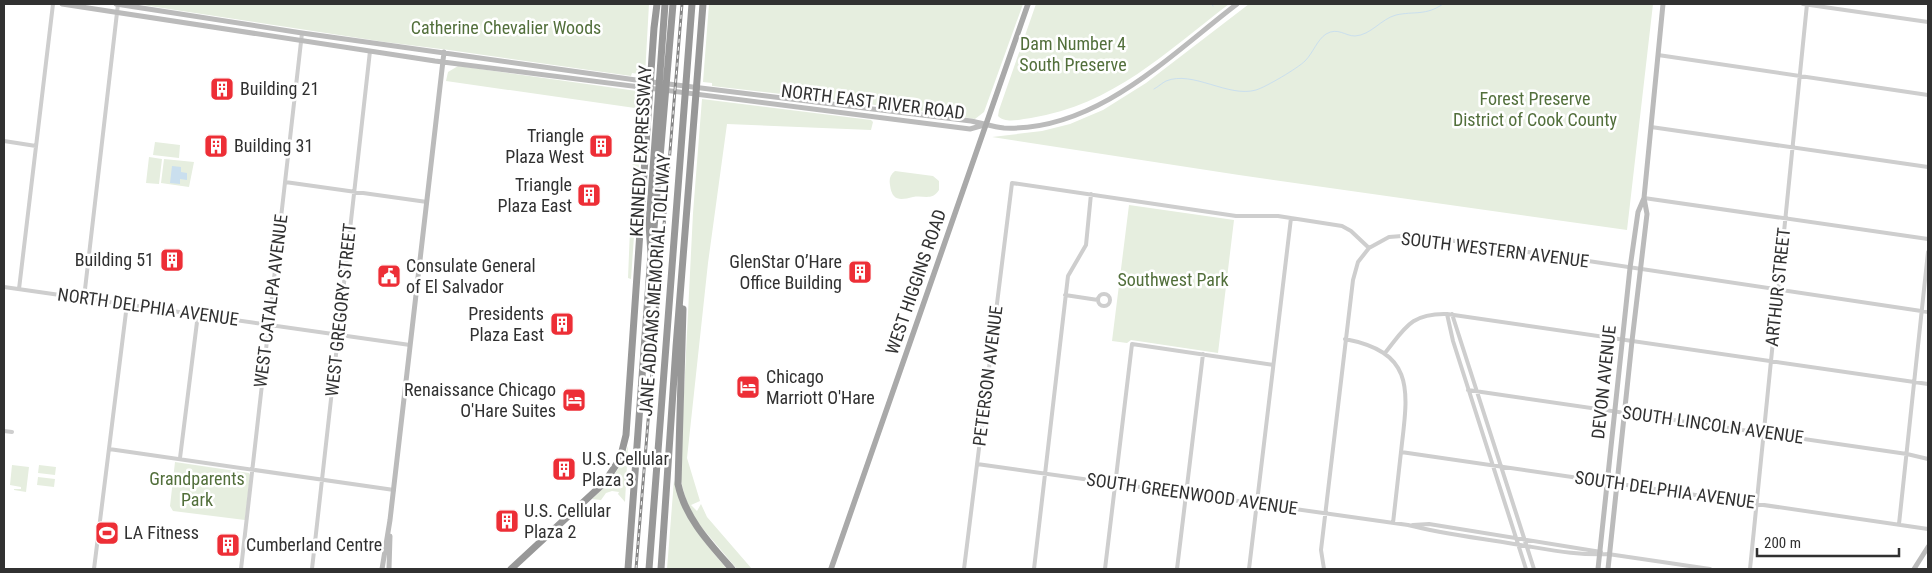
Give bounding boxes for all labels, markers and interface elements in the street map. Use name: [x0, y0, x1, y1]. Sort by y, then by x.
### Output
park label: Catherine Chevalier Woods: [411, 17, 601, 38]
park label: Dam Number 4 South Preserve: [1019, 33, 1127, 75]
street label: KENNEDY EXPRESSWAY: [626, 64, 656, 237]
building icon: Building 21: [209, 76, 235, 102]
place label: Building 21: [240, 78, 319, 99]
street label: NORTH EAST RIVER ROAD: [780, 80, 966, 123]
park label: Forest Preserve District of Cook County: [1453, 88, 1618, 130]
place label: Triangle Plaza West: [505, 125, 584, 167]
building icon: Building 31: [203, 133, 229, 159]
building icon: Triangle Plaza West: [588, 133, 614, 159]
place label: Building 31: [234, 135, 313, 156]
street label: JANE ADDAMS MEMORIAL TOLLWAY: [635, 152, 674, 417]
place label: Triangle Plaza East: [498, 174, 572, 216]
building icon: Triangle Plaza East: [576, 182, 602, 208]
street label: WEST HIGGINS ROAD: [881, 207, 950, 357]
street label: WEST CATALPA AVENUE: [249, 213, 292, 389]
street label: WEST GREGORY STREET: [321, 222, 360, 398]
street label: ARTHUR STREET: [1761, 227, 1794, 347]
street label: SOUTH WESTERN AVENUE: [1400, 228, 1590, 271]
building icon: Building 51: [159, 247, 185, 273]
place label: Building 51: [75, 249, 154, 270]
place label: GlenStar O’Hare Office Building: [729, 251, 842, 293]
place label: Consulate General of El Salvador: [406, 255, 536, 297]
building icon: GlenStar O’Hare Office Building: [847, 259, 873, 285]
public building icon: Consulate General of El Salvador: [376, 263, 402, 289]
park label: Southwest Park: [1118, 269, 1229, 290]
street label: NORTH DELPHIA AVENUE: [56, 283, 240, 330]
place label: Presidents Plaza East: [468, 303, 544, 345]
street label: PETERSON AVENUE: [968, 305, 1007, 447]
building icon: Presidents Plaza East: [549, 311, 575, 337]
street label: DEVON AVENUE: [1587, 324, 1620, 440]
place label: Chicago Marriott O'Hare: [766, 366, 875, 408]
hotel icon: Chicago Marriott O'Hare: [735, 374, 761, 400]
place label: Renaissance Chicago O'Hare Suites: [404, 379, 556, 421]
hotel icon: Renaissance Chicago O'Hare Suites: [561, 387, 587, 413]
street label: SOUTH LINCOLN AVENUE: [1621, 401, 1805, 448]
place label: U.S. Cellular Plaza 3: [582, 448, 669, 490]
building icon: U.S. Cellular Plaza 3: [551, 456, 577, 482]
street label: SOUTH DELPHIA AVENUE: [1574, 466, 1757, 513]
park label: Grandparents Park: [149, 468, 245, 510]
street label: SOUTH GREENWOOD AVENUE: [1085, 468, 1299, 519]
place label: U.S. Cellular Plaza 2: [524, 500, 611, 542]
building icon: U.S. Cellular Plaza 2: [494, 508, 520, 534]
sports icon: LA Fitness: [94, 520, 120, 546]
place label: LA Fitness: [124, 522, 199, 543]
scale bar: [1757, 526, 1900, 558]
building icon: Cumberland Centre: [215, 532, 241, 558]
place label: Cumberland Centre: [246, 534, 382, 555]
text: 200 m: [1764, 534, 1801, 552]

